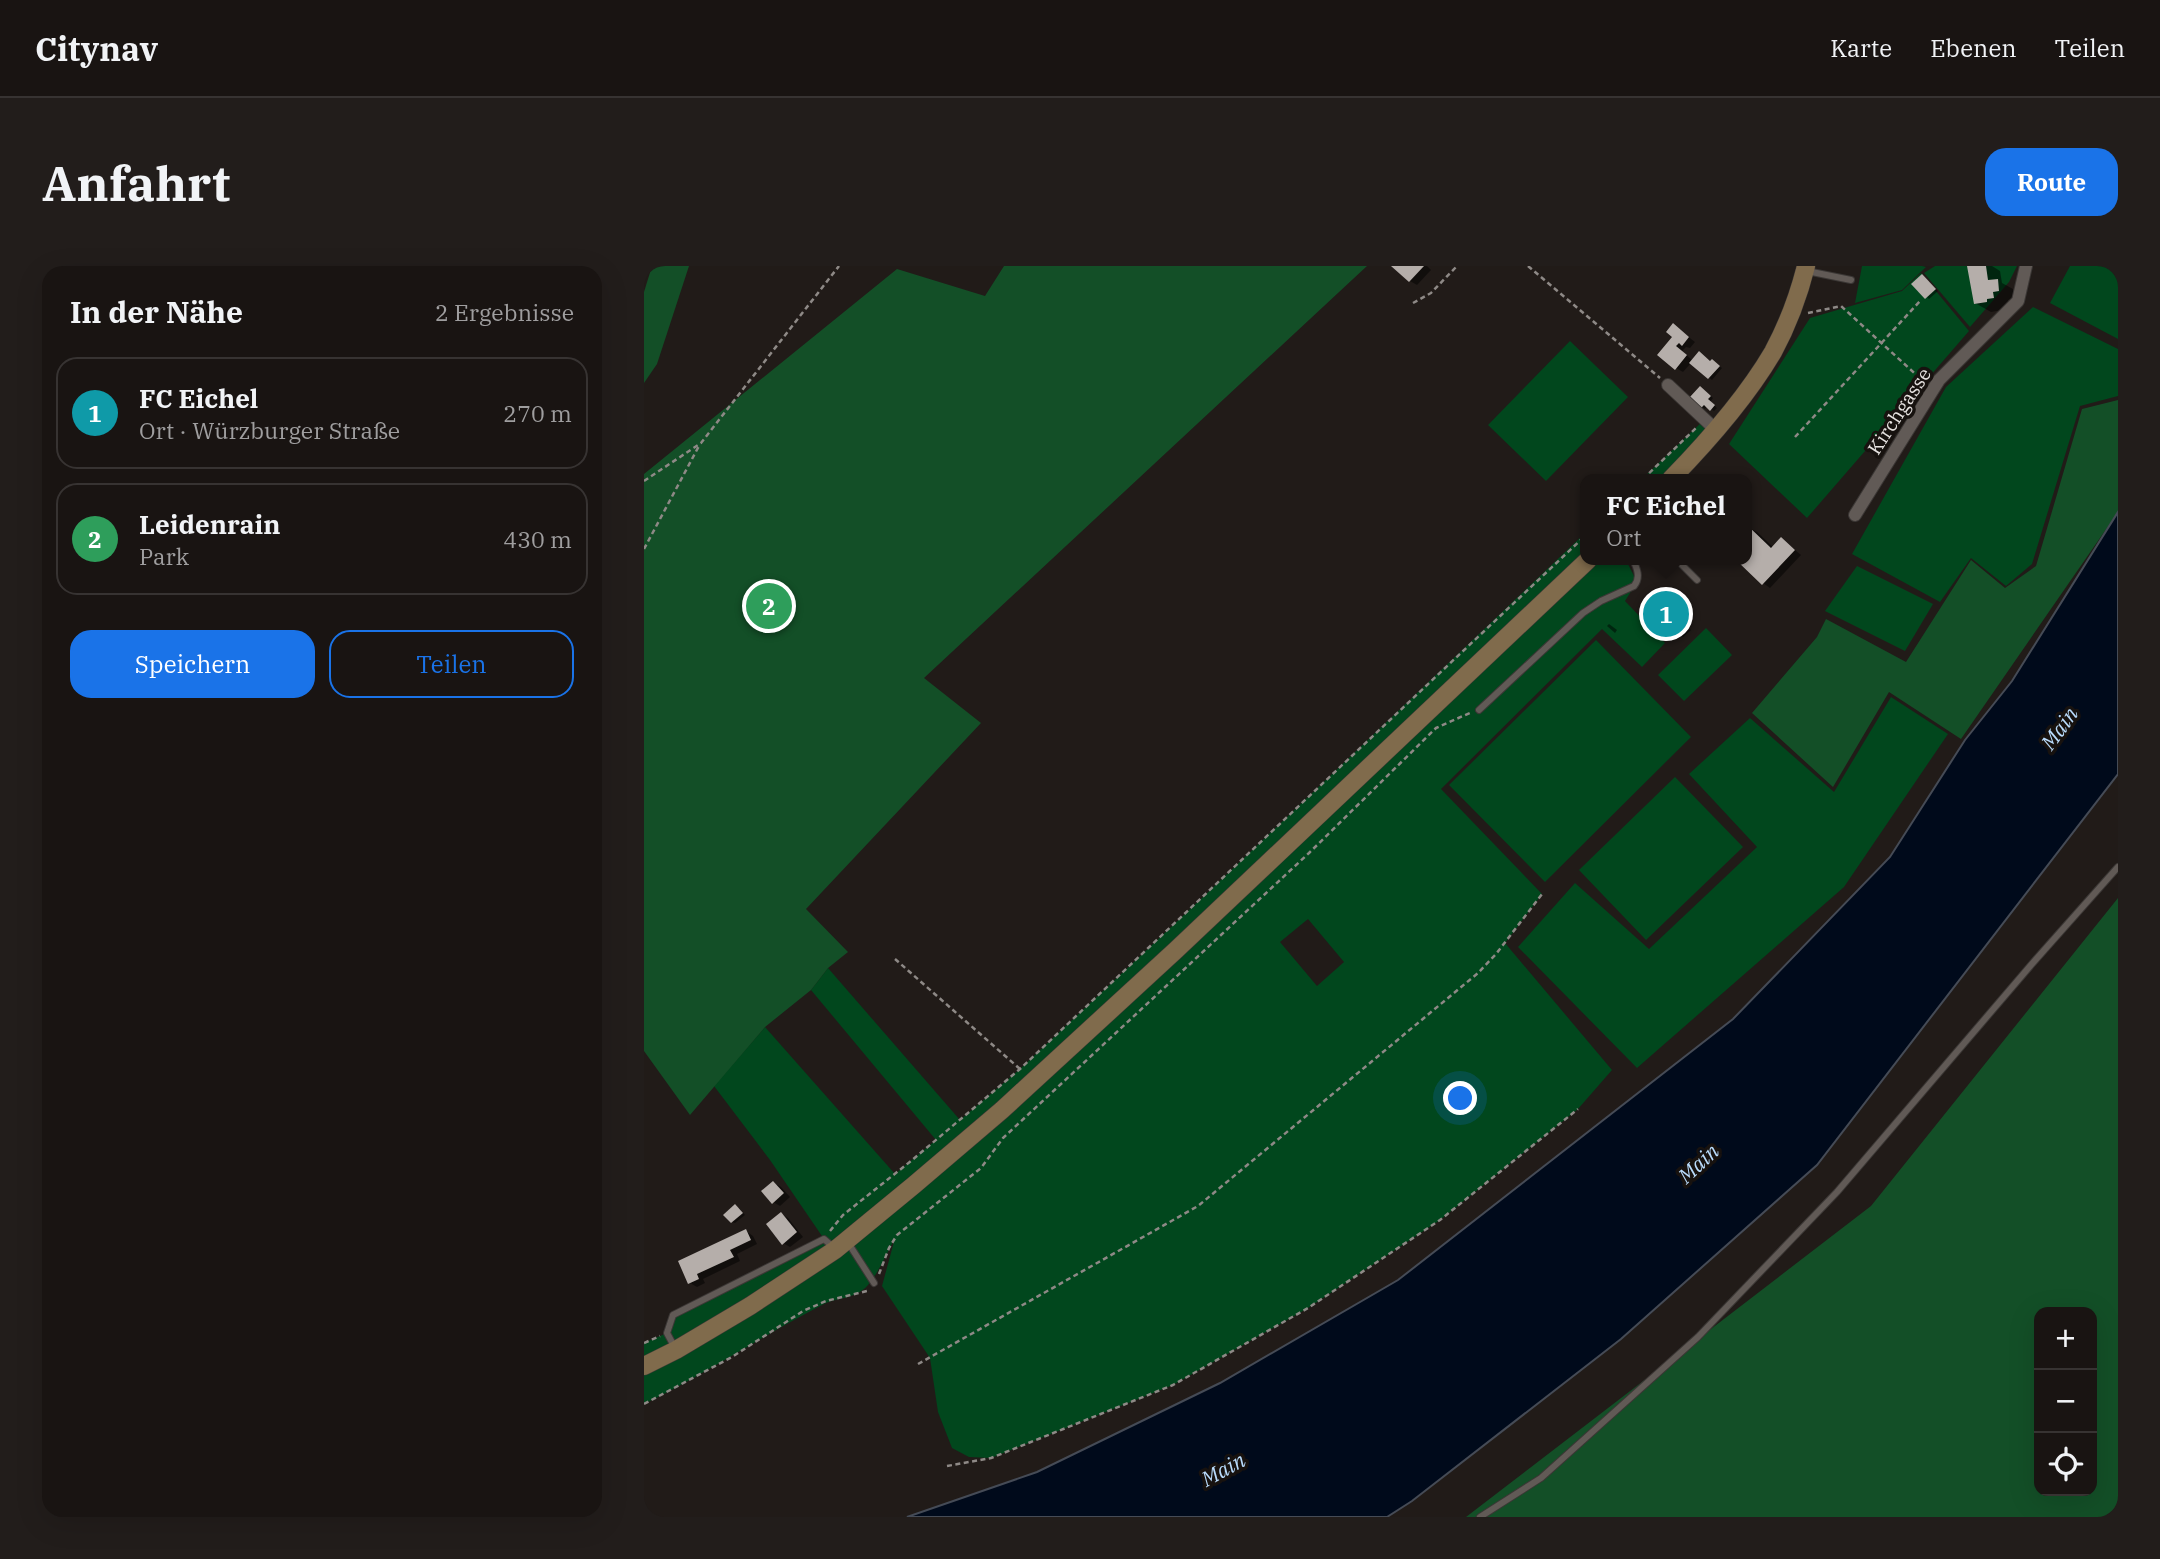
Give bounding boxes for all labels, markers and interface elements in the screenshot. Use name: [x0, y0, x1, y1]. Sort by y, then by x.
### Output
text: Citynav: [35, 27, 158, 70]
text: Karte: [1830, 32, 1892, 64]
text: Ebenen: [1930, 32, 2017, 64]
text: Teilen: [2055, 32, 2125, 64]
button: Route: [1985, 148, 2118, 216]
text: Anfahrt: [42, 151, 230, 214]
text: In der Nähe: [70, 292, 243, 331]
text: 2 Ergebnisse: [435, 297, 574, 327]
street label: Kirchgasse: [1862, 363, 1936, 459]
text: FC Eichel: [139, 381, 258, 415]
text: 1: [88, 398, 102, 428]
text: 270 m: [503, 398, 572, 428]
text: Ort · Würzburger Straße: [139, 415, 400, 445]
popup: [1580, 474, 1752, 565]
text: FC Eichel: [1606, 488, 1726, 522]
text: Leidenrain: [139, 507, 281, 541]
text: Ort: [1606, 522, 1641, 552]
text: 2: [88, 524, 102, 554]
text: 430 m: [503, 524, 572, 554]
text: Park: [139, 541, 189, 571]
pin: 2: [746, 580, 792, 632]
pin: 1: [1643, 588, 1689, 640]
button: Speichern: [70, 630, 315, 698]
button: Teilen: [329, 630, 574, 698]
water label: Main: [2033, 701, 2084, 756]
your location: [1443, 1081, 1477, 1115]
water label: Main: [1671, 1137, 1725, 1190]
map controls: [2034, 1307, 2097, 1496]
button: +: [2034, 1307, 2097, 1370]
button: −: [2034, 1370, 2097, 1433]
button: locate: [2034, 1433, 2097, 1496]
water label: Main: [1195, 1445, 1250, 1493]

